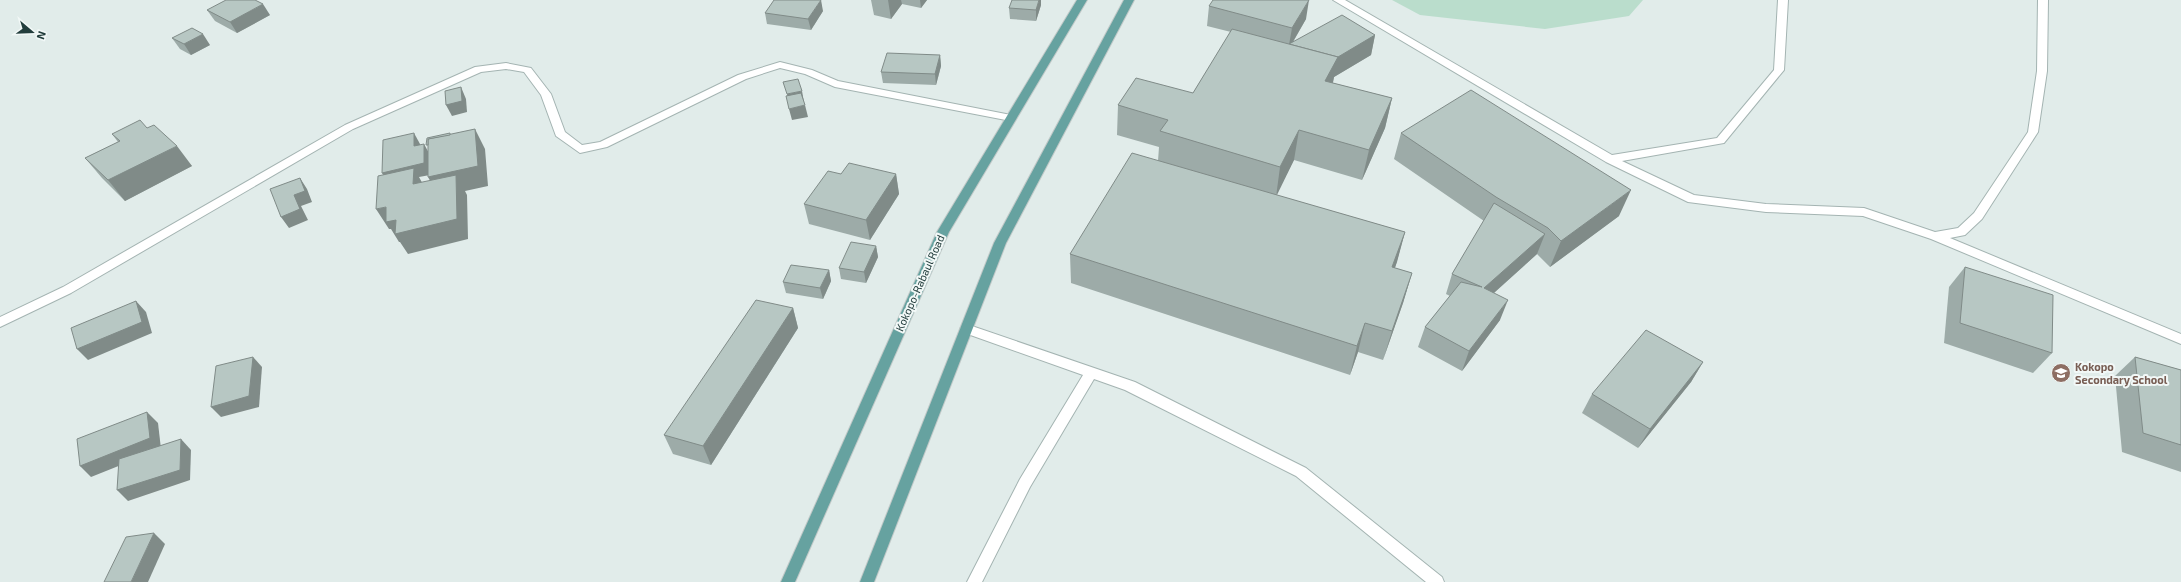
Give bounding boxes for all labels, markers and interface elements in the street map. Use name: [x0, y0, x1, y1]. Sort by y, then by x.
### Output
north arrow: [12, 12, 52, 52]
text: N: [34, 30, 49, 41]
street label: Kokopo-Rabaul Road: [892, 233, 947, 333]
place label: Kokopo Secondary School: [2075, 360, 2168, 387]
school or university icon: Kokopo Secondary School: [2050, 362, 2072, 384]

